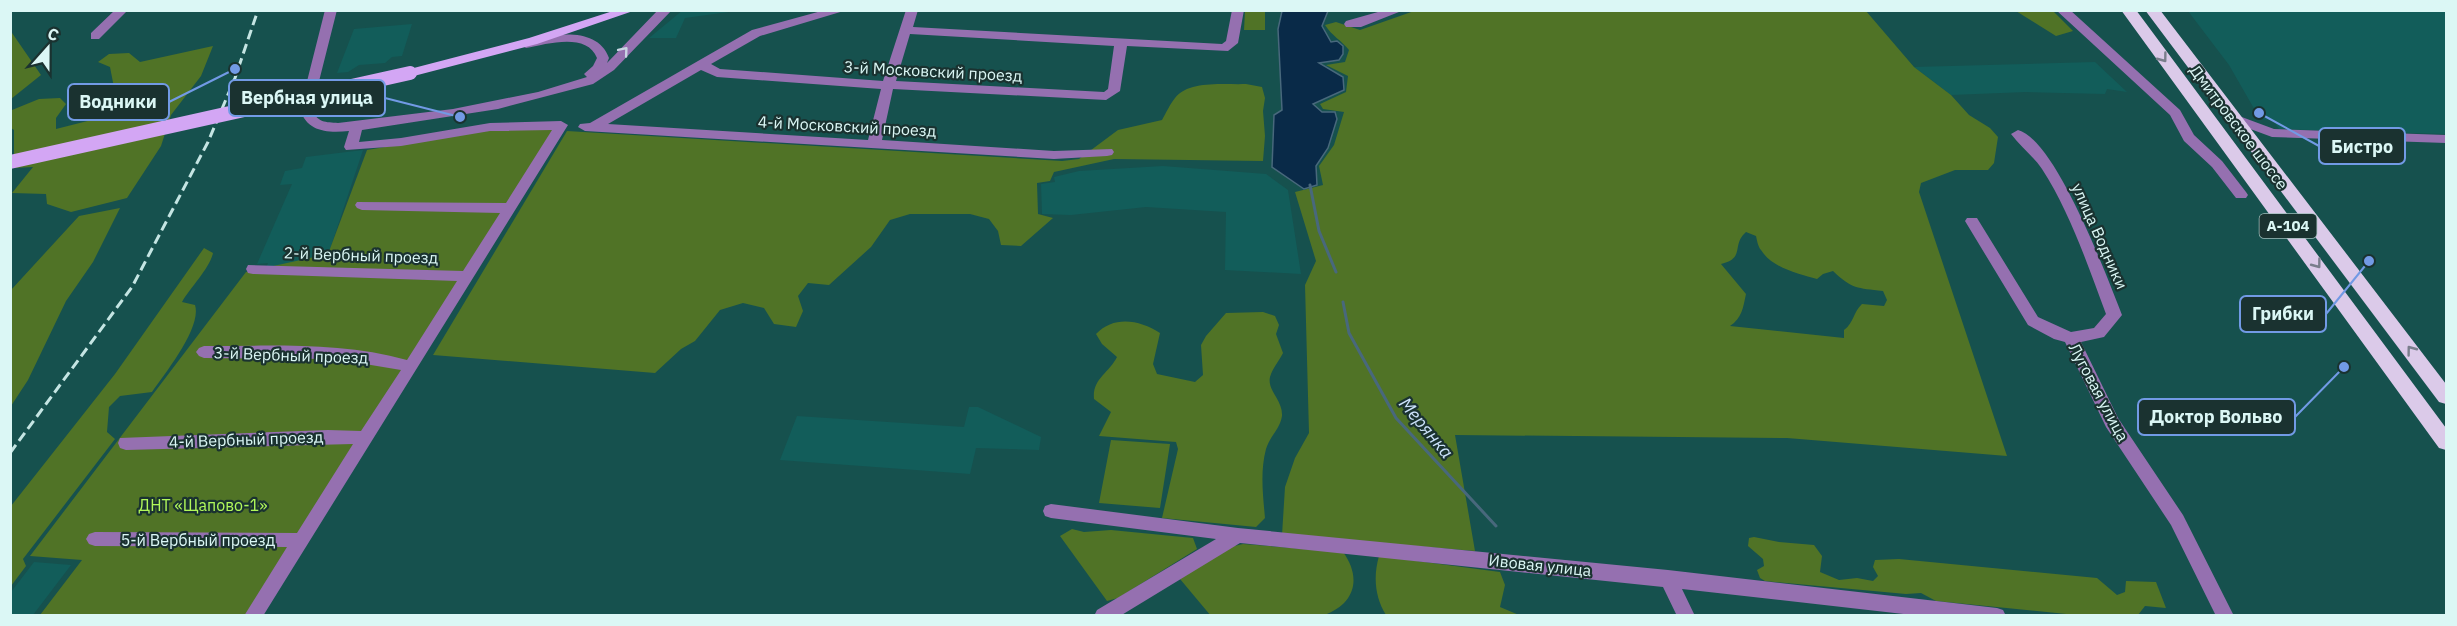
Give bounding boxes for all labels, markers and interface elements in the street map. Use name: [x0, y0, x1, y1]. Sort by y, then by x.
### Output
north arrow: [18, 18, 78, 78]
text: С: [45, 23, 62, 45]
one-way arrow: [617, 47, 628, 58]
one-way arrow: [2155, 51, 2166, 62]
street label: 3-й Московский проезд: [843, 56, 1023, 86]
street label: Дмитровское шоссе: [2185, 61, 2293, 194]
callout: Вербная улица: [229, 80, 385, 116]
callout: Водники: [68, 84, 169, 120]
text: Вербная улица: [241, 86, 373, 109]
text: Водники: [79, 90, 157, 113]
street label: 4-й Московский проезд: [757, 111, 937, 141]
callout: Бистро: [2319, 128, 2405, 164]
text: Бистро: [2331, 135, 2393, 158]
street label: улица Водники: [2068, 180, 2132, 292]
road number: А-104: [2260, 214, 2316, 238]
street label: 2-й Вербный проезд: [283, 242, 439, 268]
one-way arrow: [2310, 258, 2321, 269]
callout: Грибки: [2240, 296, 2326, 332]
text: Грибки: [2252, 302, 2314, 325]
street label: Луговая улица: [2065, 339, 2134, 445]
street label: 3-й Вербный проезд: [213, 342, 369, 368]
one-way arrow: [2408, 345, 2419, 356]
water label: Мерянка: [1394, 392, 1459, 463]
callout: Доктор Вольво: [2138, 399, 2295, 435]
text: Доктор Вольво: [2150, 405, 2282, 428]
street label: 4-й Вербный проезд: [168, 426, 324, 452]
park label: ДНТ «Щапово-1»: [139, 495, 267, 515]
street label: 5-й Вербный проезд: [121, 530, 276, 550]
street label: Ивовая улица: [1488, 550, 1593, 580]

